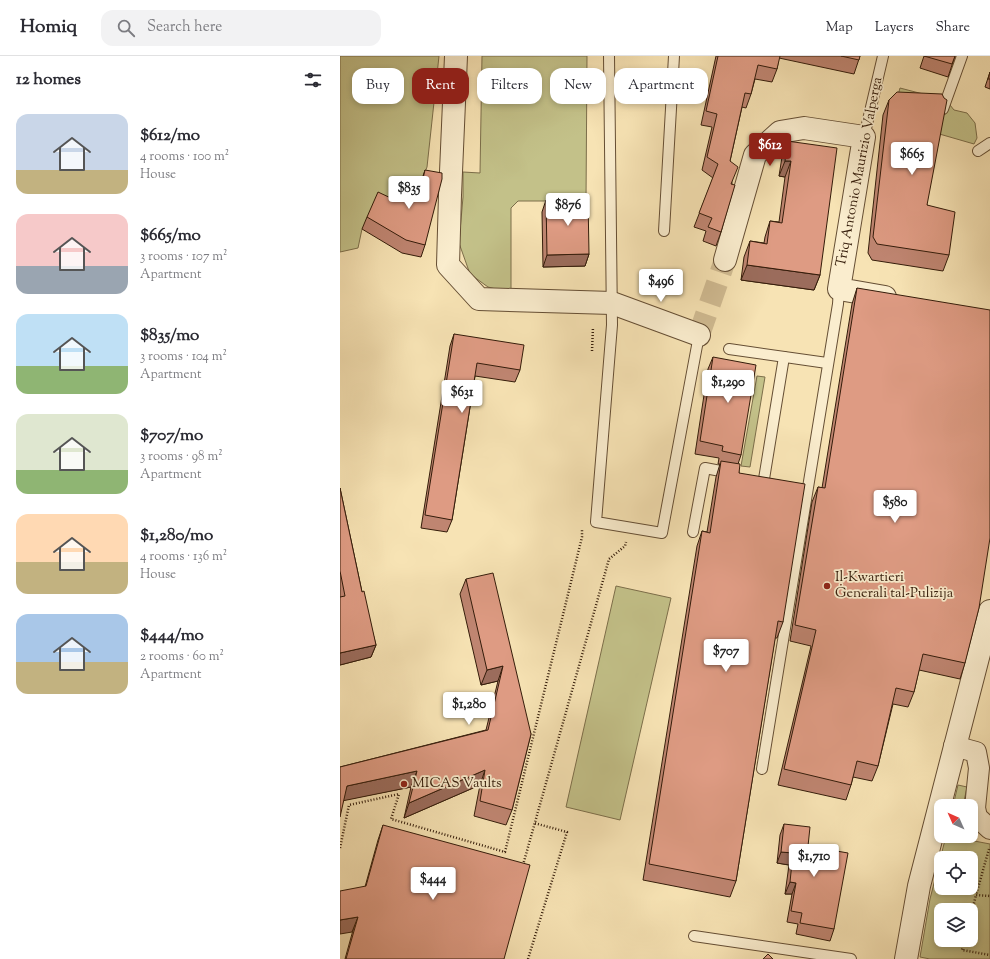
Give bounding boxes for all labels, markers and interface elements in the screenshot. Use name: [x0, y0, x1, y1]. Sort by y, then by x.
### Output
search box: [101, 10, 381, 46]
text: Homiq: [20, 14, 77, 41]
icon: search: [115, 17, 137, 39]
text: Search here: [147, 17, 222, 38]
text: Map: [826, 18, 853, 38]
text: Layers: [875, 18, 913, 38]
text: Share: [935, 18, 970, 38]
text: 12 homes: [16, 68, 81, 92]
chip: Buy: [352, 68, 404, 104]
chip: Rent: [412, 68, 469, 104]
chip: Filters: [477, 68, 542, 104]
chip: New: [550, 68, 606, 104]
chip: Apartment: [614, 68, 708, 104]
icon: filters: [302, 69, 324, 91]
street label: Triq Antonio Maurizio Valperga: [832, 75, 888, 269]
text: $612/mo: [140, 124, 200, 148]
icon: home: [48, 130, 96, 178]
pin: $612: [746, 133, 794, 167]
text: $612: [758, 137, 782, 155]
pin: $665: [888, 142, 936, 176]
text: $665: [900, 146, 924, 164]
text: 4 rooms · 100 m²: [140, 148, 229, 166]
text: House: [140, 166, 176, 184]
pin: $835: [385, 176, 433, 210]
text: $835: [397, 180, 421, 198]
pin: $876: [544, 193, 592, 227]
text: $876: [555, 197, 581, 215]
text: $665/mo: [140, 224, 201, 248]
icon: home: [48, 230, 96, 278]
text: 3 rooms · 107 m²: [140, 248, 227, 266]
text: Apartment: [140, 266, 201, 284]
pin: $496: [637, 269, 685, 303]
text: $496: [648, 273, 674, 291]
text: $835/mo: [140, 324, 199, 348]
icon: home: [48, 330, 96, 378]
text: 3 rooms · 104 m²: [140, 348, 227, 366]
text: Apartment: [140, 366, 201, 384]
pin: $1,290: [695, 370, 761, 404]
text: $1,290: [711, 374, 745, 392]
pin: $631: [438, 380, 486, 414]
text: $631: [450, 384, 474, 402]
text: $707/mo: [140, 424, 203, 448]
icon: home: [48, 430, 96, 478]
text: 3 rooms · 98 m²: [140, 448, 223, 466]
text: Apartment: [140, 466, 201, 484]
pin: $580: [871, 490, 919, 524]
text: $580: [883, 494, 907, 512]
text: $1,280/mo: [140, 524, 213, 548]
icon: home: [48, 530, 96, 578]
text: 4 rooms · 136 m²: [140, 548, 227, 566]
text: House: [140, 566, 176, 584]
place label: Il-Kwartieri Ġenerali tal-Pulizija: [835, 568, 954, 604]
marker: Il-Kwartieri Ġenerali tal-Pulizija: [822, 581, 832, 591]
text: $444/mo: [140, 624, 204, 648]
icon: home: [48, 630, 96, 678]
pin: $707: [702, 639, 750, 673]
text: $707: [713, 643, 739, 661]
text: 2 rooms · 60 m²: [140, 648, 224, 666]
text: Apartment: [140, 666, 201, 684]
pin: $1,280: [436, 692, 502, 726]
text: $1,280: [452, 696, 486, 714]
place label: MICAS Vaults: [412, 774, 501, 794]
marker: MICAS Vaults: [399, 779, 409, 789]
north arrow: [934, 799, 978, 843]
map controls: [934, 799, 978, 947]
pin: $1,710: [781, 844, 847, 878]
text: $1,710: [798, 848, 830, 866]
button: locate: [934, 851, 978, 895]
pin: $444: [409, 867, 457, 901]
text: $444: [420, 871, 446, 889]
button: layers: [934, 903, 978, 947]

